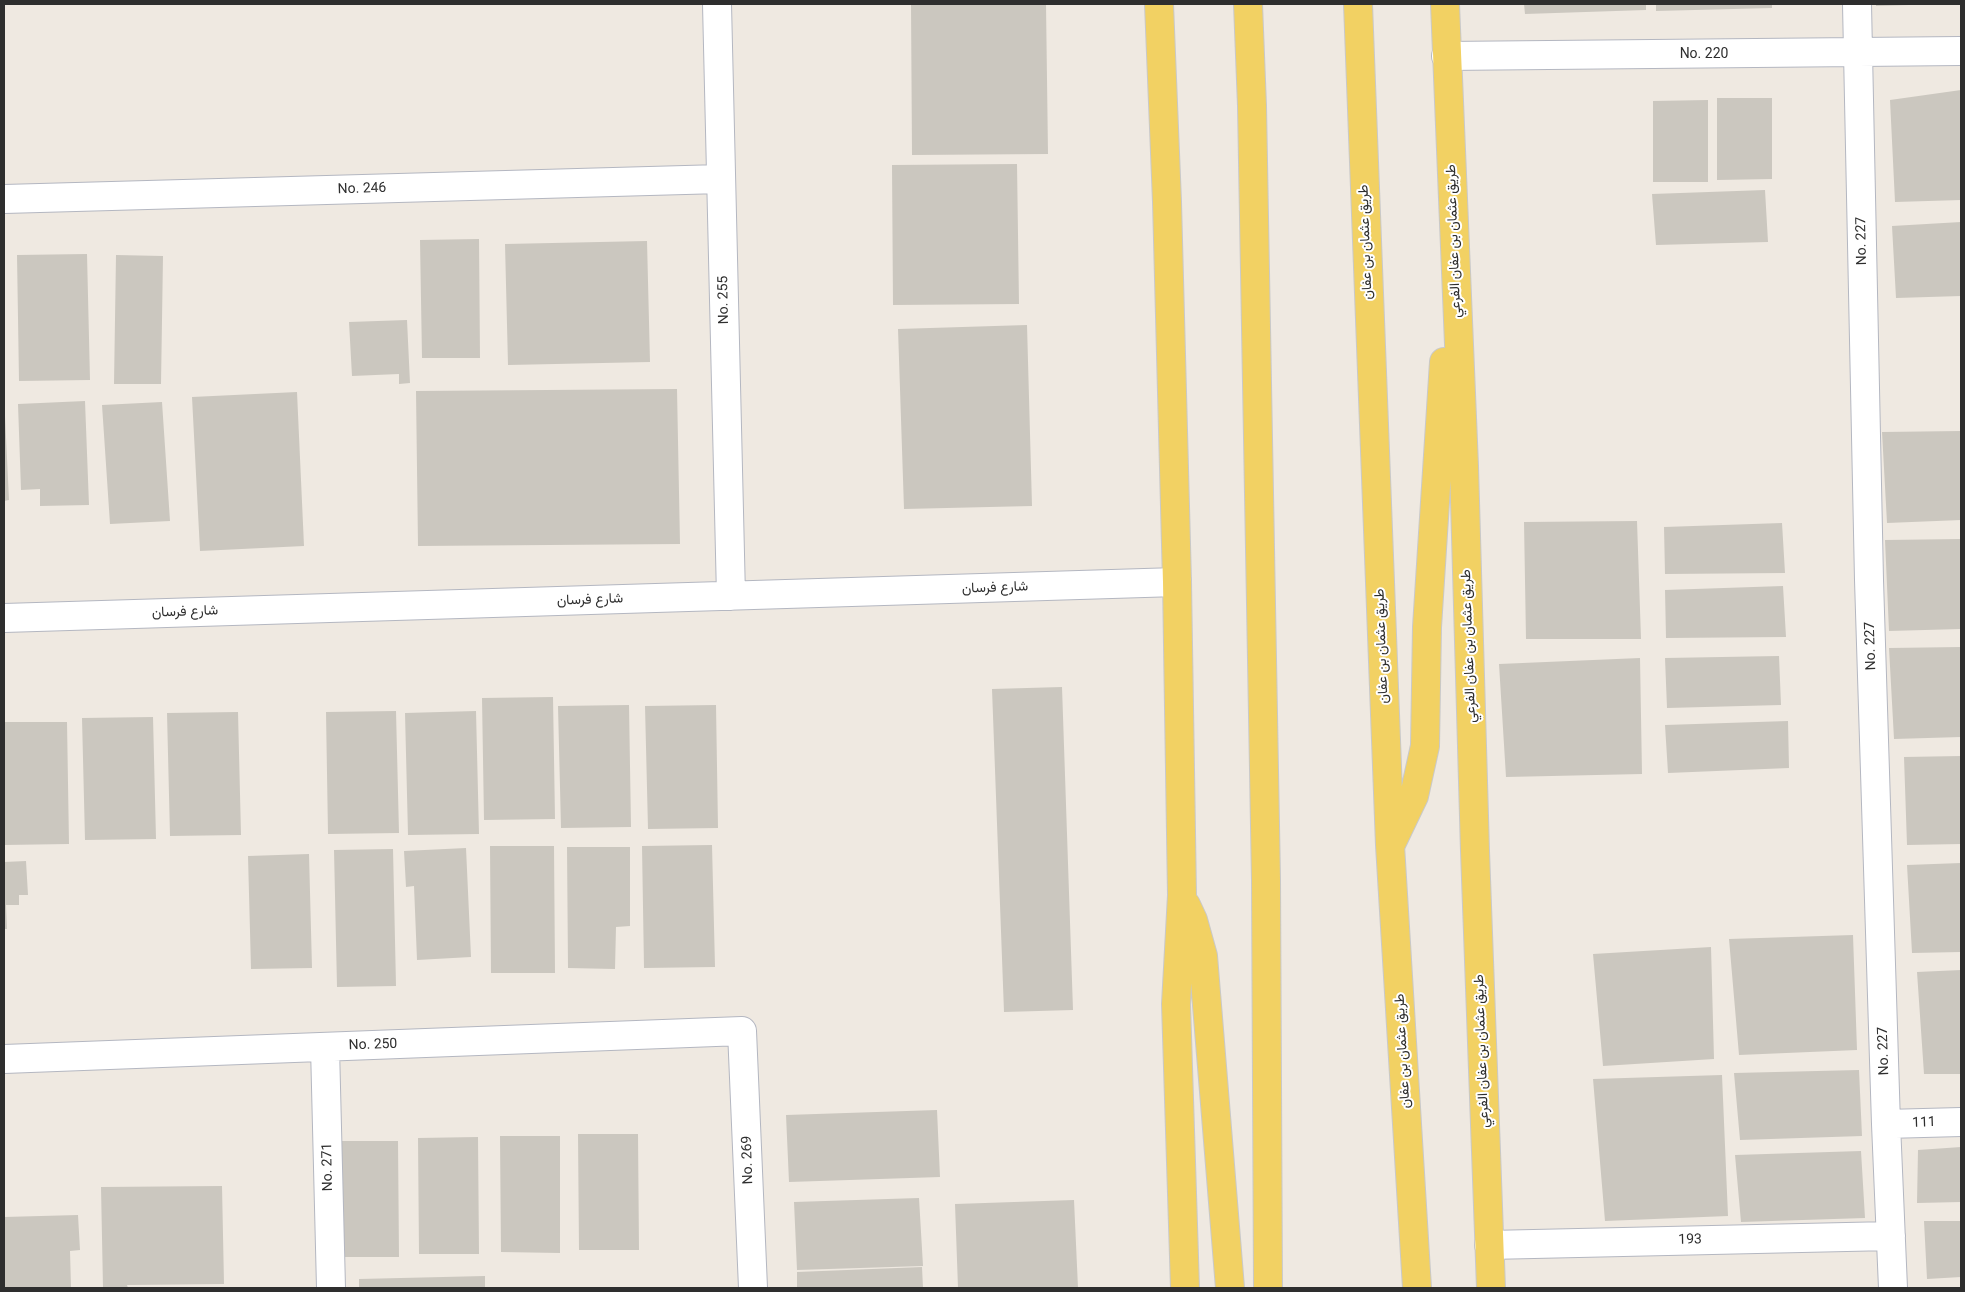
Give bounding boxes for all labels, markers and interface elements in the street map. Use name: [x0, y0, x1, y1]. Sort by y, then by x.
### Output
street label: No. 220: [1680, 46, 1728, 62]
street label: طريق عثمان بن عفان الفرعي: [1443, 164, 1465, 318]
street label: No. 246: [337, 180, 387, 198]
street label: طريق عثمان بن عفان: [1356, 184, 1376, 300]
street label: No. 227: [1853, 216, 1871, 266]
street label: No. 255: [715, 275, 733, 325]
street label: طريق عثمان بن عفان الفرعي: [1458, 569, 1480, 723]
street label: شارع فرسان: [961, 578, 1029, 598]
street label: طريق عثمان بن عفان: [1372, 588, 1392, 704]
street label: شارع فرسان: [556, 590, 624, 610]
street label: شارع فرسان: [151, 602, 219, 622]
street label: No. 227: [1862, 621, 1880, 671]
street label: طريق عثمان بن عفان الفرعي: [1471, 974, 1493, 1128]
street label: طريق عثمان بن عفان: [1392, 993, 1414, 1109]
street label: No. 227: [1875, 1026, 1893, 1076]
street label: No. 250: [348, 1036, 398, 1054]
street label: 111: [1912, 1114, 1936, 1132]
street label: No. 269: [739, 1135, 757, 1185]
street label: No. 271: [319, 1142, 337, 1192]
street label: 193: [1678, 1231, 1702, 1249]

